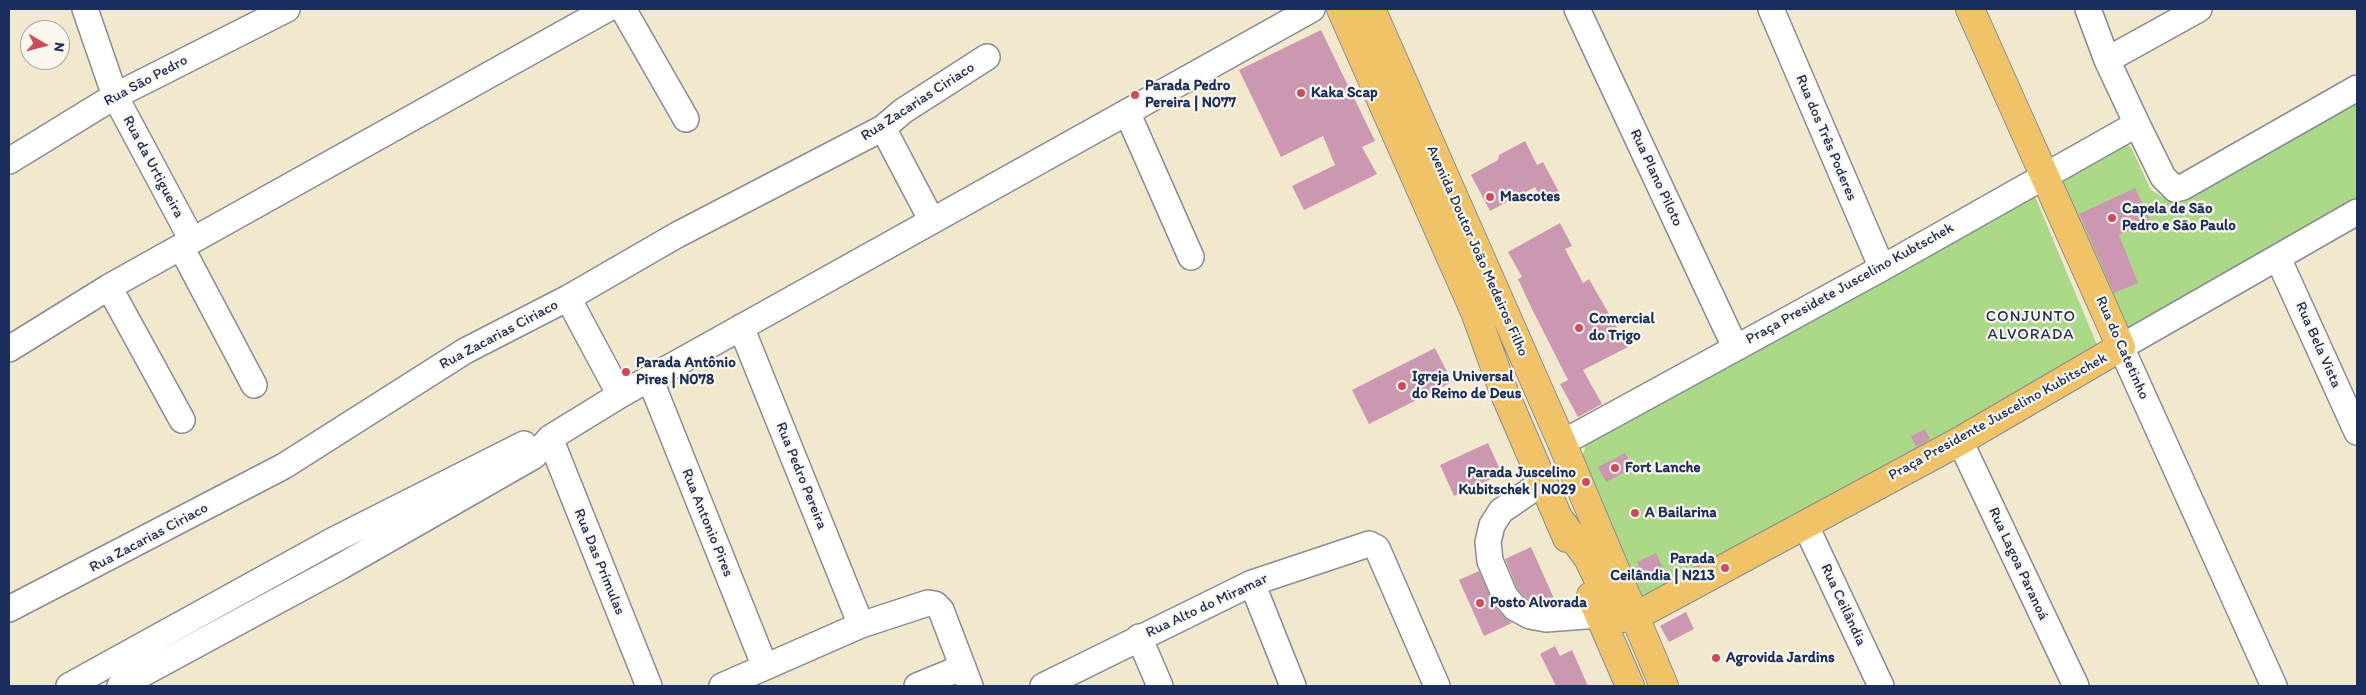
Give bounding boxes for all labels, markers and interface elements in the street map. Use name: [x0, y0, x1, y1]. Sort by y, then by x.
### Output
north arrow: [20, 20, 70, 70]
text: N: [50, 41, 68, 53]
street label: Rua São Pedro: [101, 51, 191, 111]
street label: Rua Zacarias Ciriaco: [858, 59, 978, 145]
street label: Rua dos Três Poderes: [1791, 72, 1861, 204]
place label: Parada Pedro Pereira | N077: [1145, 77, 1236, 112]
place label: Kaka Scap: [1311, 84, 1378, 102]
marker: Kaka Scap: [1295, 87, 1307, 99]
marker: Parada Pedro Pereira | N077: [1129, 89, 1141, 101]
street label: Rua da Urtigueira: [118, 113, 188, 221]
street label: Rua Plano Piloto: [1626, 127, 1686, 229]
street label: Avenida Doutor João Medeiros Filho: [1422, 143, 1532, 359]
place label: Mascotes: [1500, 188, 1560, 206]
marker: Mascotes: [1484, 191, 1496, 203]
place label: Capela de São Pedro e São Paulo: [2122, 200, 2236, 235]
marker: Capela de São Pedro e São Paulo: [2106, 212, 2118, 224]
street label: Praça Presidete Juscelino Kubtschek: [1743, 219, 1957, 349]
street label: Rua do Catetinho: [2091, 294, 2153, 402]
street label: Rua Zacarias Ciriaco: [437, 296, 561, 374]
street label: Rua Bela Vista: [2291, 299, 2345, 391]
district label: CONJUNTO ALVORADA: [1985, 307, 2077, 345]
place label: Comercial do Trigo: [1589, 310, 1655, 345]
marker: Comercial do Trigo: [1573, 322, 1585, 334]
street label: Praça Presidente Juscelino Kubitschek: [1885, 349, 2111, 485]
place label: Parada Antônio Pires | N078: [636, 354, 736, 389]
marker: Parada Antônio Pires | N078: [620, 366, 632, 378]
place label: Igreja Universal do Reino de Deus: [1412, 368, 1521, 403]
marker: Igreja Universal do Reino de Deus: [1396, 380, 1408, 392]
street label: Rua Pedro Pereira: [771, 420, 831, 532]
place label: Fort Lanche: [1625, 459, 1701, 477]
marker: Fort Lanche: [1609, 462, 1621, 474]
place label: Parada Juscelino Kubitschek | N029: [1458, 464, 1576, 499]
street label: Rua Antonio Pires: [677, 466, 737, 580]
marker: Parada Juscelino Kubitschek | N029: [1580, 476, 1592, 488]
street label: Rua Zacarias Ciriaco: [87, 499, 211, 577]
place label: A Bailarina: [1645, 504, 1717, 522]
street label: Rua Lagoa Paranoá: [1984, 505, 2052, 623]
street label: Rua Das Prímulas: [570, 506, 628, 618]
marker: A Bailarina: [1629, 507, 1641, 519]
place label: Parada Ceilândia | N213: [1610, 550, 1715, 585]
street label: Rua Ceilândia: [1816, 561, 1870, 649]
marker: Parada Ceilândia | N213: [1719, 562, 1731, 574]
street label: Rua Alto do Miramar: [1143, 570, 1271, 642]
place label: Posto Alvorada: [1490, 594, 1587, 612]
marker: Posto Alvorada: [1474, 597, 1486, 609]
place label: Agrovida Jardins: [1726, 649, 1835, 667]
marker: Agrovida Jardins: [1710, 652, 1722, 664]

